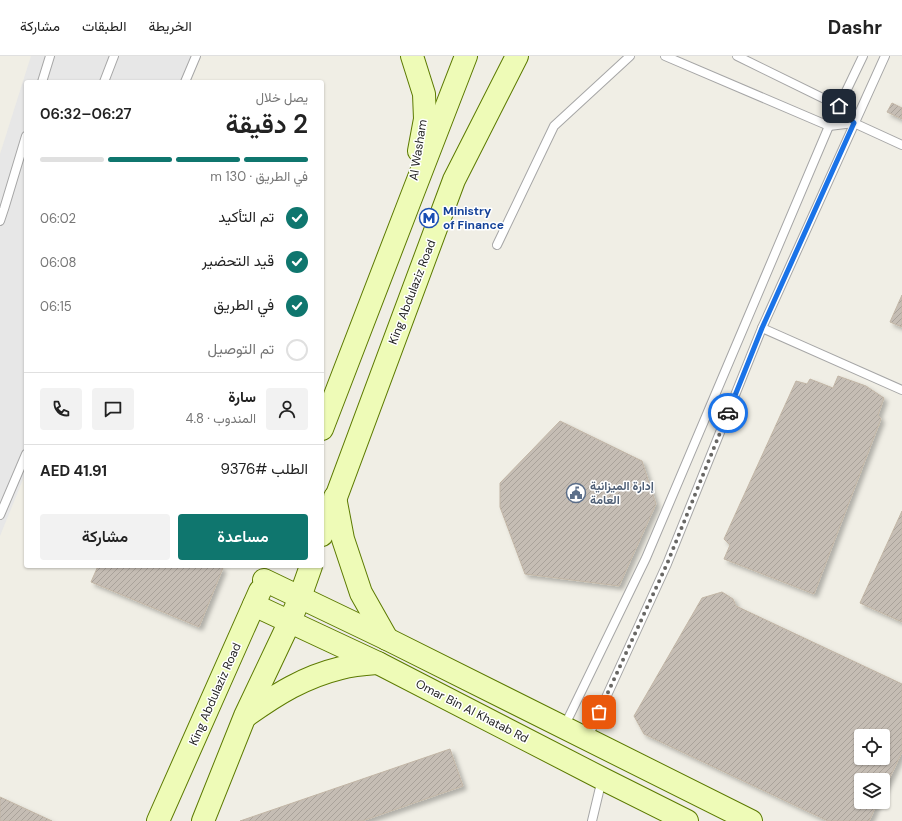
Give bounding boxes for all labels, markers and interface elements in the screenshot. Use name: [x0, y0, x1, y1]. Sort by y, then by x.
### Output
text: Dashr: [828, 15, 882, 40]
text: مشاركة: [20, 17, 60, 35]
text: الطبقات: [82, 17, 126, 35]
text: الخريطة: [148, 17, 192, 35]
text: يصل خلال: [256, 89, 308, 106]
pin: [822, 89, 856, 123]
icon: home: [828, 95, 850, 117]
text: 06:27–06:32: [40, 104, 132, 124]
text: 2 دقيقة: [226, 107, 308, 141]
street label: Al Washam: [405, 118, 431, 182]
text: في الطريق · 130 m: [210, 168, 308, 185]
place label: Ministry of Finance: [443, 203, 504, 233]
text: تم التأكيد: [218, 207, 274, 227]
icon: check: [286, 207, 308, 229]
metro station icon: Ministry of Finance: [418, 207, 440, 229]
text: 06:02: [40, 210, 76, 227]
street label: King Abdulaziz Road: [385, 237, 439, 347]
text: قيد التحضير: [202, 251, 274, 271]
icon: check: [286, 251, 308, 273]
text: 06:08: [40, 254, 76, 271]
text: في الطريق: [213, 295, 274, 315]
icon: check: [286, 295, 308, 317]
text: 06:15: [40, 298, 72, 315]
text: تم التوصيل: [208, 339, 274, 359]
text: سارة: [228, 387, 256, 407]
button: phone: [40, 388, 82, 430]
button: chat: [92, 388, 134, 430]
button: person: [266, 388, 308, 430]
courier: [708, 393, 748, 433]
icon: car: [717, 402, 739, 424]
text: المندوب · 4.8: [185, 410, 256, 427]
text: الطلب #9376: [220, 459, 308, 479]
text: AED 41.91: [40, 461, 107, 481]
place label: إدارة الميزانية العامة: [590, 478, 654, 508]
public building icon: إدارة الميزانية العامة: [565, 482, 587, 504]
button: مشاركة: [40, 514, 170, 560]
button: مساعدة: [178, 514, 308, 560]
street label: King Abdulaziz Road: [185, 640, 245, 748]
street label: Omar Bin Al Khatab Rd: [413, 676, 531, 746]
pin: [582, 695, 616, 729]
icon: bag: [588, 701, 610, 723]
map controls: [854, 729, 890, 809]
button: locate: [854, 729, 890, 765]
button: layers: [854, 773, 890, 809]

